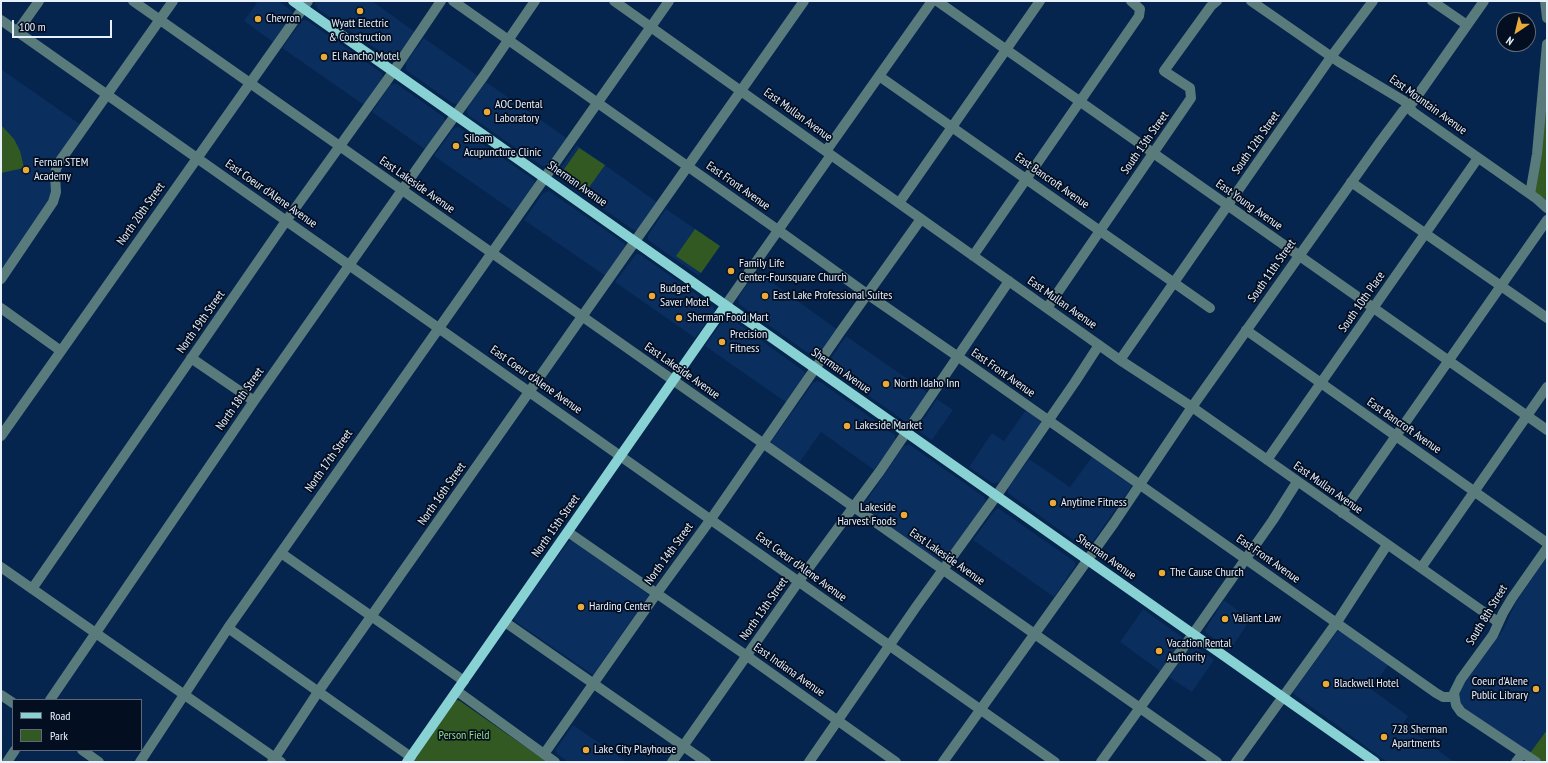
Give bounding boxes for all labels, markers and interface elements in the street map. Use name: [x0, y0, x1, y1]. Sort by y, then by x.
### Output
marker: Wyatt Electric & Construction: [355, 6, 365, 16]
scale bar: [14, 12, 114, 38]
place label: Chevron: [266, 12, 300, 26]
north arrow: [1496, 12, 1536, 52]
marker: Chevron: [253, 14, 263, 24]
place label: Wyatt Electric & Construction: [329, 17, 391, 45]
text: 100 m: [19, 19, 46, 34]
text: N: [1503, 34, 1516, 48]
place label: El Rancho Motel: [332, 50, 399, 64]
marker: El Rancho Motel: [319, 52, 329, 62]
street label: East Mountain Avenue: [1387, 72, 1469, 138]
street label: East Mullan Avenue: [761, 85, 835, 145]
place label: AOC Dental Laboratory: [495, 98, 542, 126]
marker: AOC Dental Laboratory: [482, 107, 492, 117]
street label: South 13th Street: [1118, 109, 1172, 177]
street label: South 12th Street: [1229, 109, 1283, 177]
place label: Siloam Acupuncture Clinic: [464, 132, 541, 160]
marker: Siloam Acupuncture Clinic: [451, 141, 461, 151]
street label: East Bancroft Avenue: [1012, 150, 1092, 212]
street label: East Lakeside Avenue: [377, 154, 457, 216]
place label: Fernan STEM Academy: [34, 156, 88, 184]
street label: East Coeur d'Alene Avenue: [222, 157, 320, 231]
street label: Sherman Avenue: [544, 158, 610, 210]
street label: East Front Avenue: [703, 159, 773, 213]
marker: Fernan STEM Academy: [21, 165, 31, 175]
street label: East Young Avenue: [1213, 177, 1285, 233]
street label: North 20th Street: [114, 180, 168, 248]
street label: South 11th Street: [1245, 237, 1299, 305]
place label: Family Life Center-Foursquare Church: [739, 257, 847, 285]
marker: Family Life Center-Foursquare Church: [726, 266, 736, 276]
street label: South 10th Place: [1336, 269, 1388, 335]
street label: East Mullan Avenue: [1025, 274, 1099, 332]
place label: Budget Saver Motel: [660, 282, 709, 310]
street label: North 19th Street: [174, 288, 228, 356]
place label: East Lake Professional Suites: [773, 289, 892, 303]
marker: Budget Saver Motel: [647, 291, 657, 301]
marker: East Lake Professional Suites: [760, 291, 770, 301]
place label: Sherman Food Mart: [687, 311, 768, 325]
marker: Sherman Food Mart: [674, 313, 684, 323]
place label: Precision Fitness: [730, 328, 767, 356]
marker: Precision Fitness: [717, 337, 727, 347]
street label: East Lakeside Avenue: [642, 340, 722, 402]
street label: East Coeur d'Alene Avenue: [487, 343, 585, 417]
street label: Sherman Avenue: [808, 345, 874, 397]
street label: East Front Avenue: [968, 346, 1038, 400]
street label: North 18th Street: [213, 365, 267, 433]
place label: North Idaho Inn: [894, 377, 959, 391]
marker: North Idaho Inn: [881, 379, 891, 389]
street label: East Bancroft Avenue: [1364, 395, 1444, 457]
place label: Lakeside Market: [855, 419, 922, 433]
marker: Lakeside Market: [842, 421, 852, 431]
street label: North 17th Street: [302, 427, 356, 495]
street label: East Mullan Avenue: [1291, 459, 1365, 517]
street label: North 16th Street: [415, 460, 469, 528]
street label: North 15th Street: [529, 492, 583, 560]
place label: Anytime Fitness: [1061, 496, 1127, 510]
marker: Anytime Fitness: [1048, 498, 1058, 508]
place label: Lakeside Harvest Foods: [837, 501, 896, 529]
marker: Lakeside Harvest Foods: [899, 510, 909, 520]
street label: North 14th Street: [642, 520, 696, 588]
street label: East Lakeside Avenue: [907, 526, 987, 588]
street label: East Coeur d'Alene Avenue: [753, 529, 849, 605]
street label: Sherman Avenue: [1073, 531, 1139, 583]
street label: East Front Avenue: [1233, 532, 1303, 586]
place label: The Cause Church: [1170, 566, 1244, 580]
marker: The Cause Church: [1157, 568, 1167, 578]
street label: North 13th Street: [737, 575, 791, 643]
street label: South 8th Street: [1463, 582, 1511, 648]
place label: Harding Center: [589, 600, 651, 614]
marker: Harding Center: [576, 602, 586, 612]
place label: Valiant Law: [1233, 612, 1281, 626]
marker: Valiant Law: [1220, 614, 1230, 624]
place label: Vacation Rental Authority: [1167, 637, 1231, 665]
street label: East Indiana Avenue: [751, 640, 827, 700]
marker: Vacation Rental Authority: [1154, 646, 1164, 656]
place label: Coeur d'Alene Public Library: [1472, 675, 1528, 703]
place label: Blackwell Hotel: [1334, 677, 1399, 691]
marker: Blackwell Hotel: [1321, 679, 1331, 689]
marker: Coeur d'Alene Public Library: [1531, 684, 1541, 694]
legend: [12, 699, 142, 751]
text: Road: [50, 708, 70, 723]
place label: 728 Sherman Apartments: [1392, 723, 1447, 751]
text: Park: [50, 728, 68, 743]
park label: Person Field: [439, 729, 489, 743]
marker: 728 Sherman Apartments: [1379, 732, 1389, 742]
place label: Lake City Playhouse: [594, 743, 676, 757]
marker: Lake City Playhouse: [581, 745, 591, 755]

